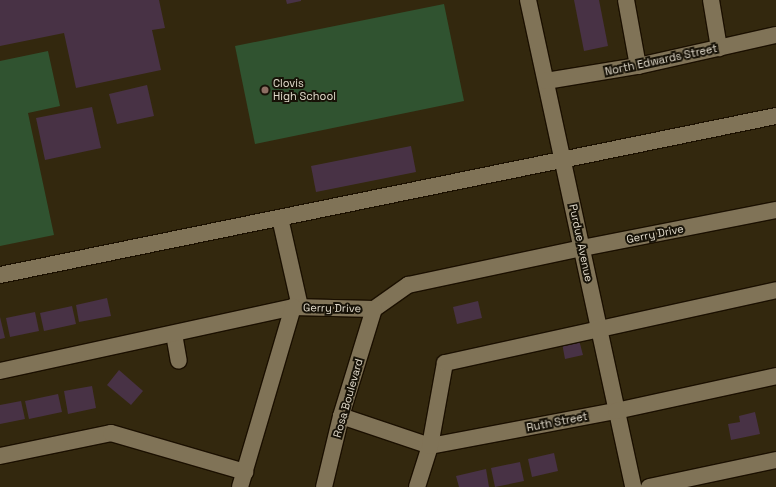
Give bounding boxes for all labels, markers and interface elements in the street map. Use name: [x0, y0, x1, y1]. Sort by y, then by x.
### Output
street label: North Edwards Street: [604, 42, 718, 78]
place label: Clovis High School: [273, 77, 336, 103]
marker: Clovis High School: [260, 85, 270, 95]
street label: Purdue Avenue: [566, 203, 596, 283]
street label: Gerry Drive: [625, 222, 685, 246]
street label: Gerry Drive: [303, 301, 361, 315]
street label: Rosa Boulevard: [330, 357, 366, 439]
street label: Ruth Street: [525, 410, 589, 434]

